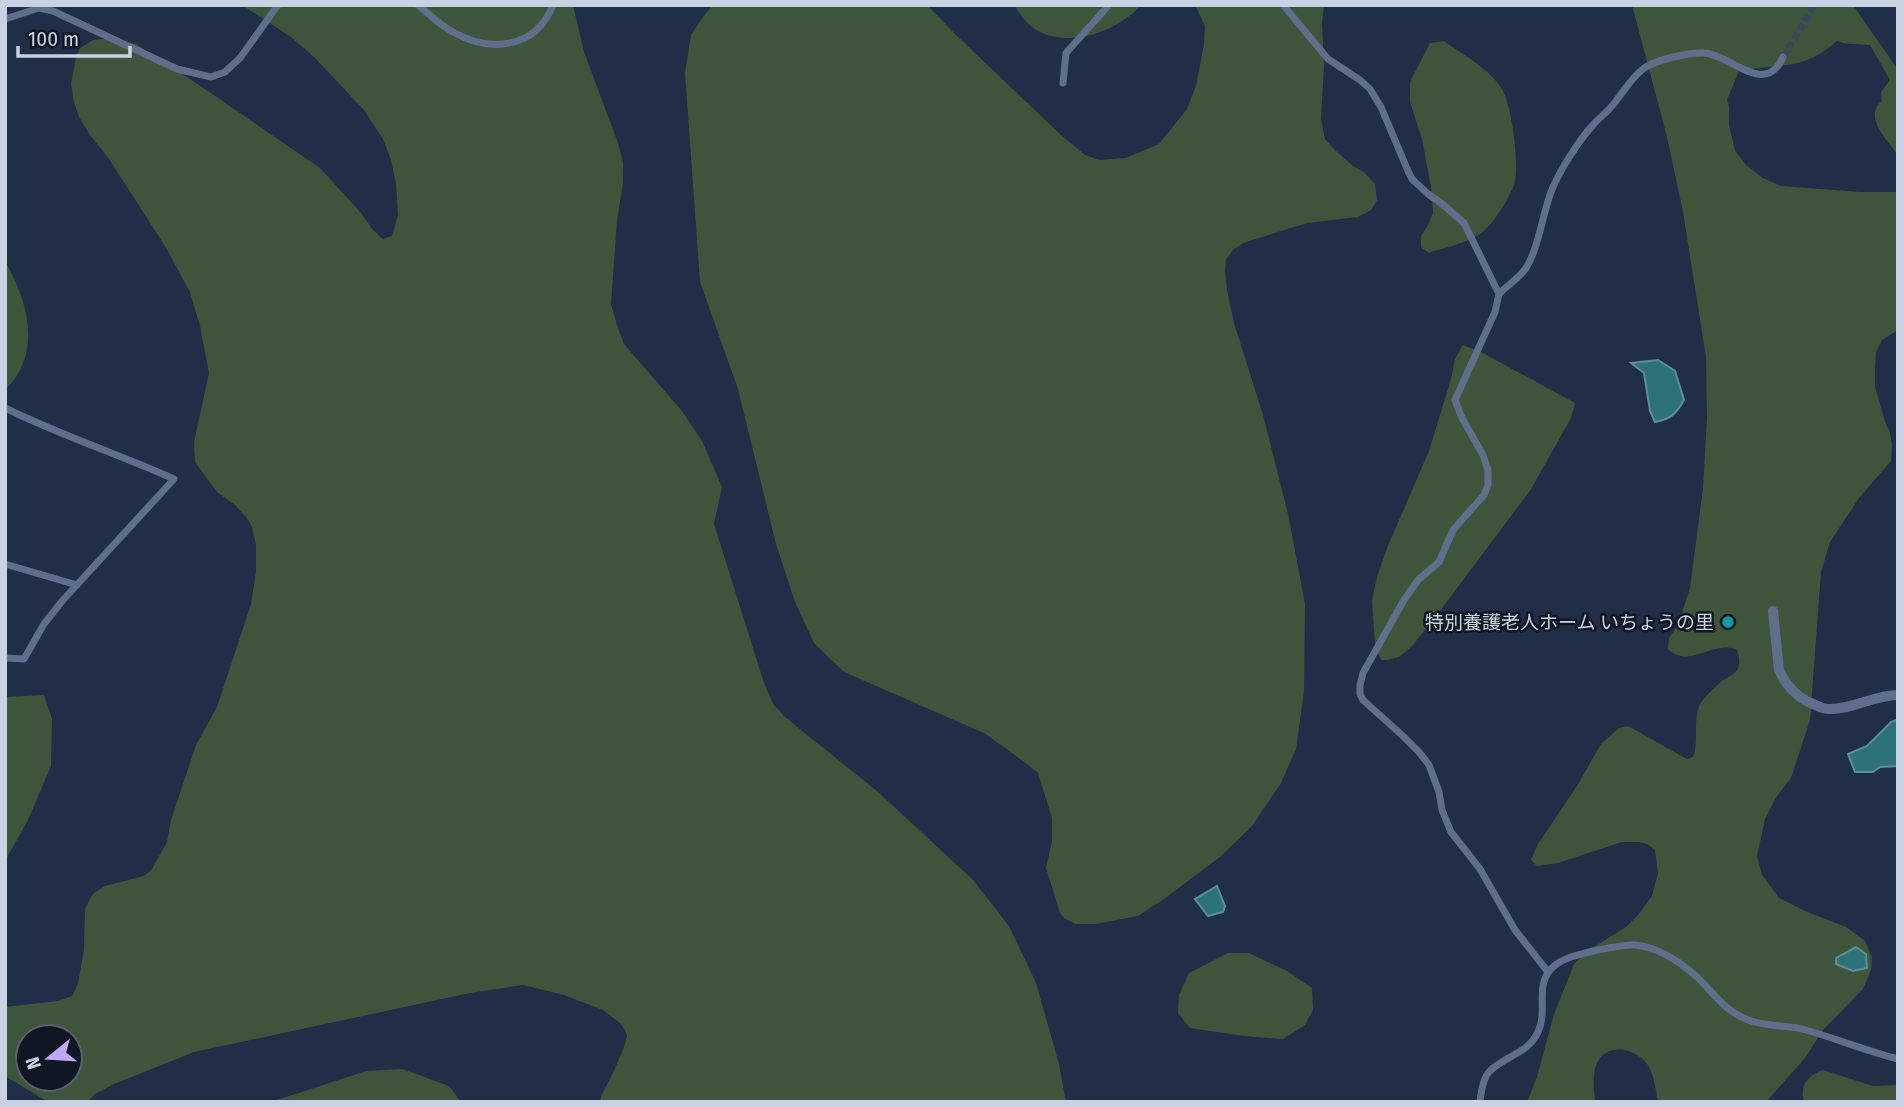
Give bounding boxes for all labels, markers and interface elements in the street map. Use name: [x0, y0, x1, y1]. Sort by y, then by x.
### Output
scale bar: [18, 14, 130, 58]
text: 100 m: [28, 26, 79, 52]
place label: 特別養護老人ホーム いちょうの里: [1425, 611, 1714, 634]
marker: 特別養護老人ホーム いちょうの里: [1720, 614, 1736, 630]
north arrow: [14, 1023, 84, 1093]
text: N: [21, 1054, 46, 1072]

